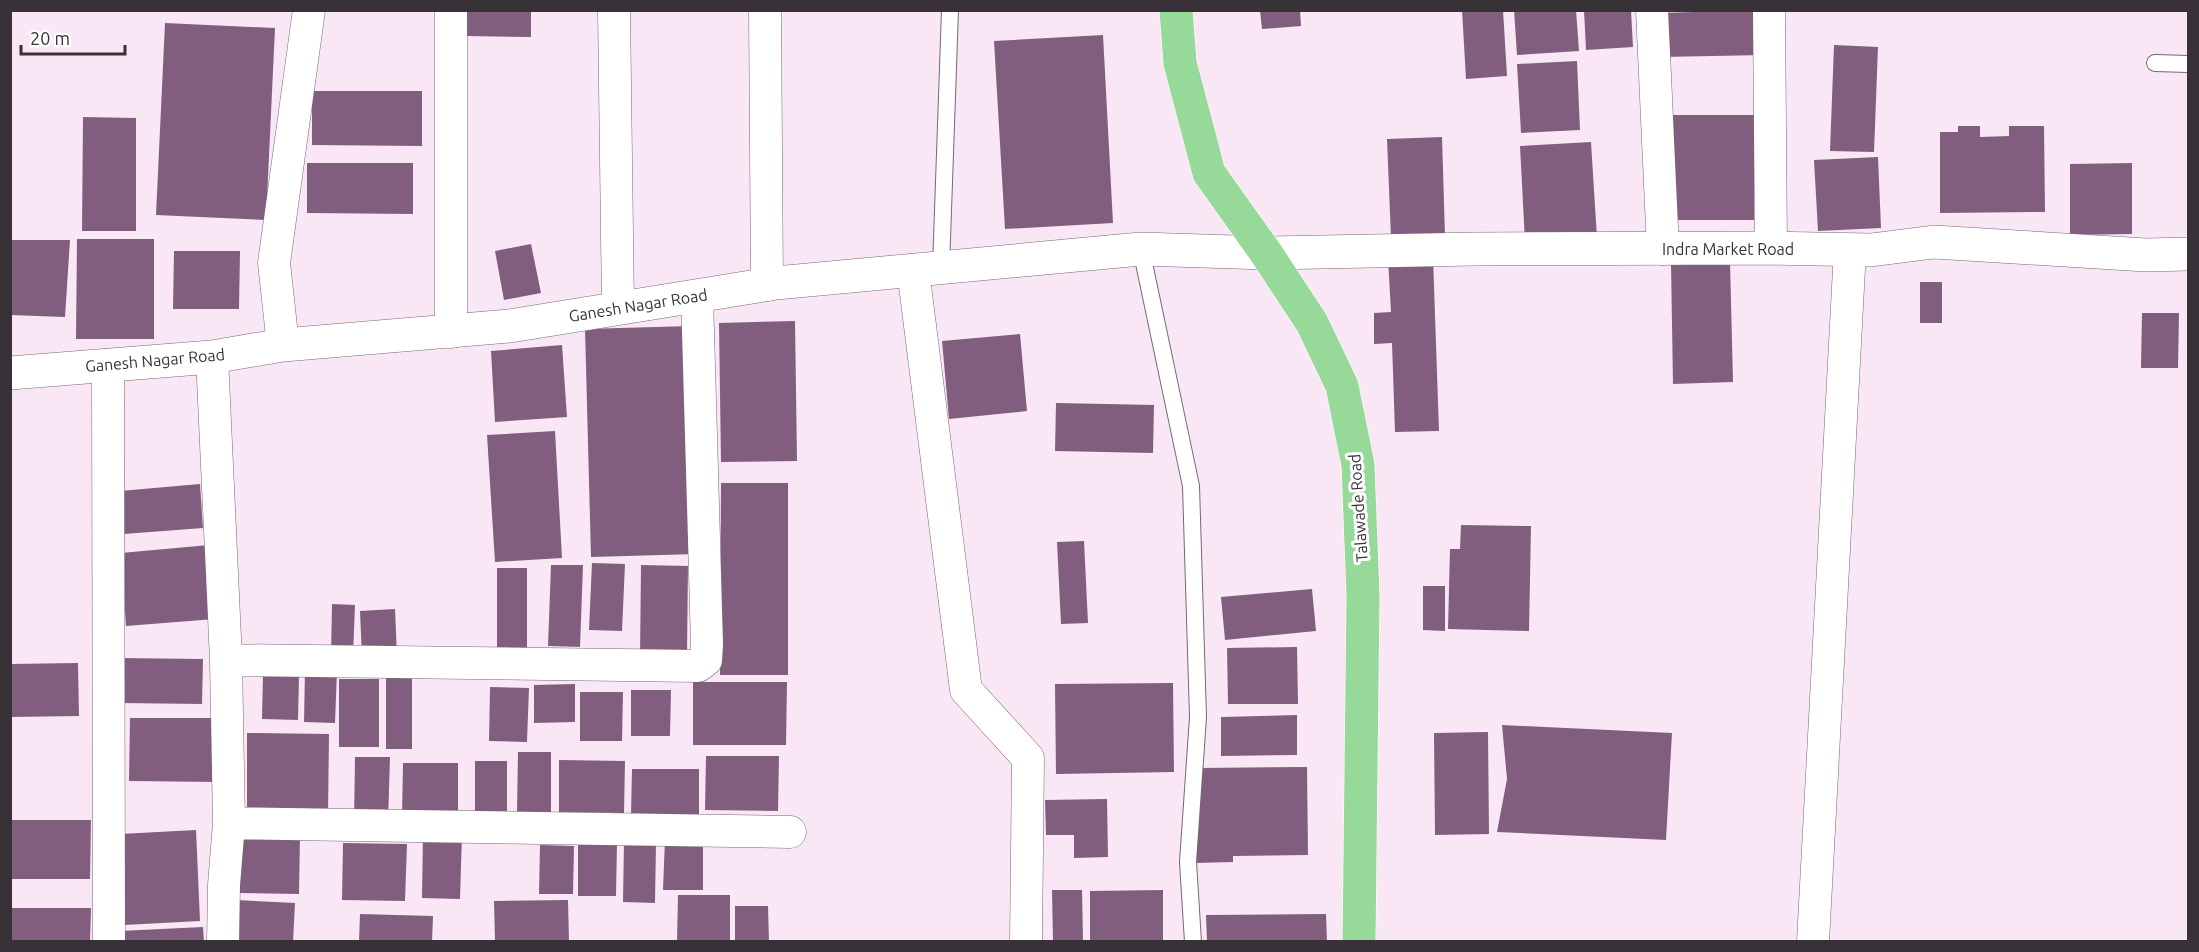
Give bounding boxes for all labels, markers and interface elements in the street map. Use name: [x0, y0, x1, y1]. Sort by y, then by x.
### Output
scale bar: [21, 18, 124, 56]
text: 20 m: [30, 28, 70, 48]
street label: Indra Market Road: [1662, 240, 1794, 258]
street label: Ganesh Nagar Road: [567, 285, 709, 325]
street label: Ganesh Nagar Road: [84, 345, 226, 375]
street label: Talawade Road: [1345, 453, 1371, 563]

